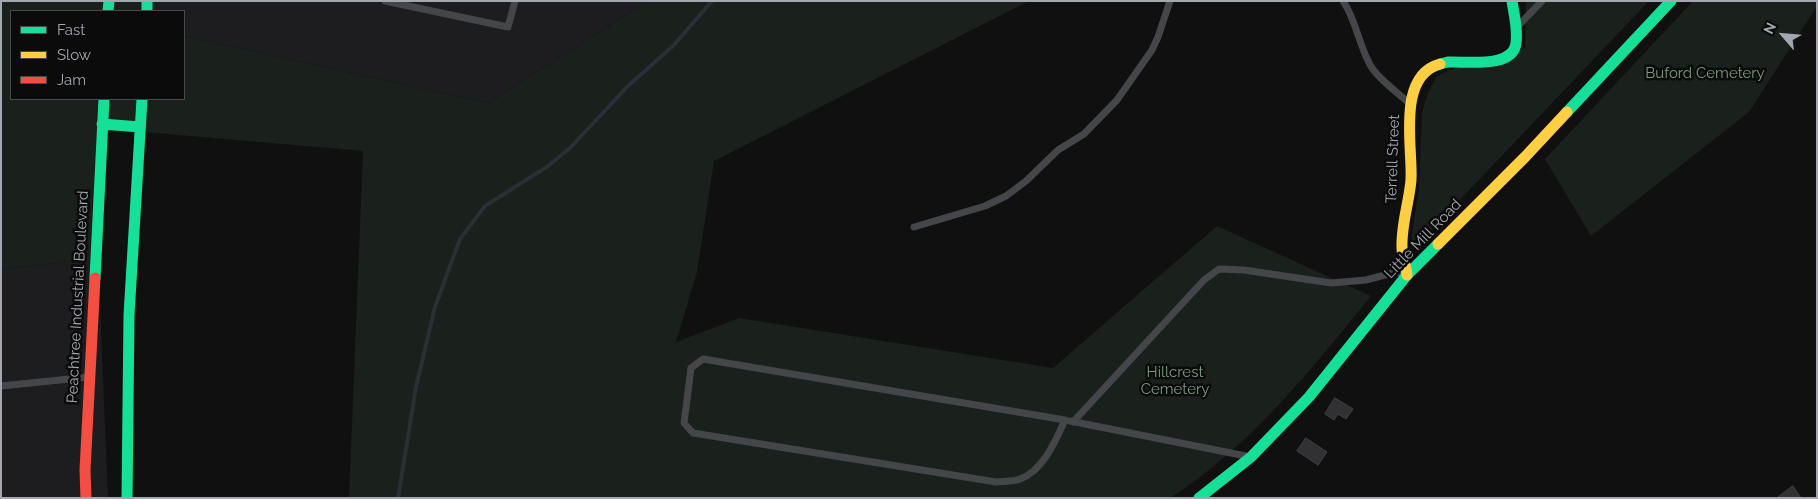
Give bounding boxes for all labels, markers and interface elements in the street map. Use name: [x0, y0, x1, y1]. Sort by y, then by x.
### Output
legend: [10, 10, 185, 100]
north arrow: [1758, 10, 1808, 60]
text: N: [1760, 20, 1779, 37]
text: Fast: [57, 21, 85, 39]
text: Slow: [57, 46, 91, 64]
park label: Buford Cemetery: [1645, 64, 1765, 82]
text: Jam: [57, 71, 86, 89]
street label: Terrell Street: [1382, 114, 1404, 204]
street label: Peachtree Industrial Boulevard: [63, 190, 93, 404]
street label: Little Mill Road: [1381, 196, 1465, 282]
park label: Hillcrest Cemetery: [1141, 363, 1209, 398]

